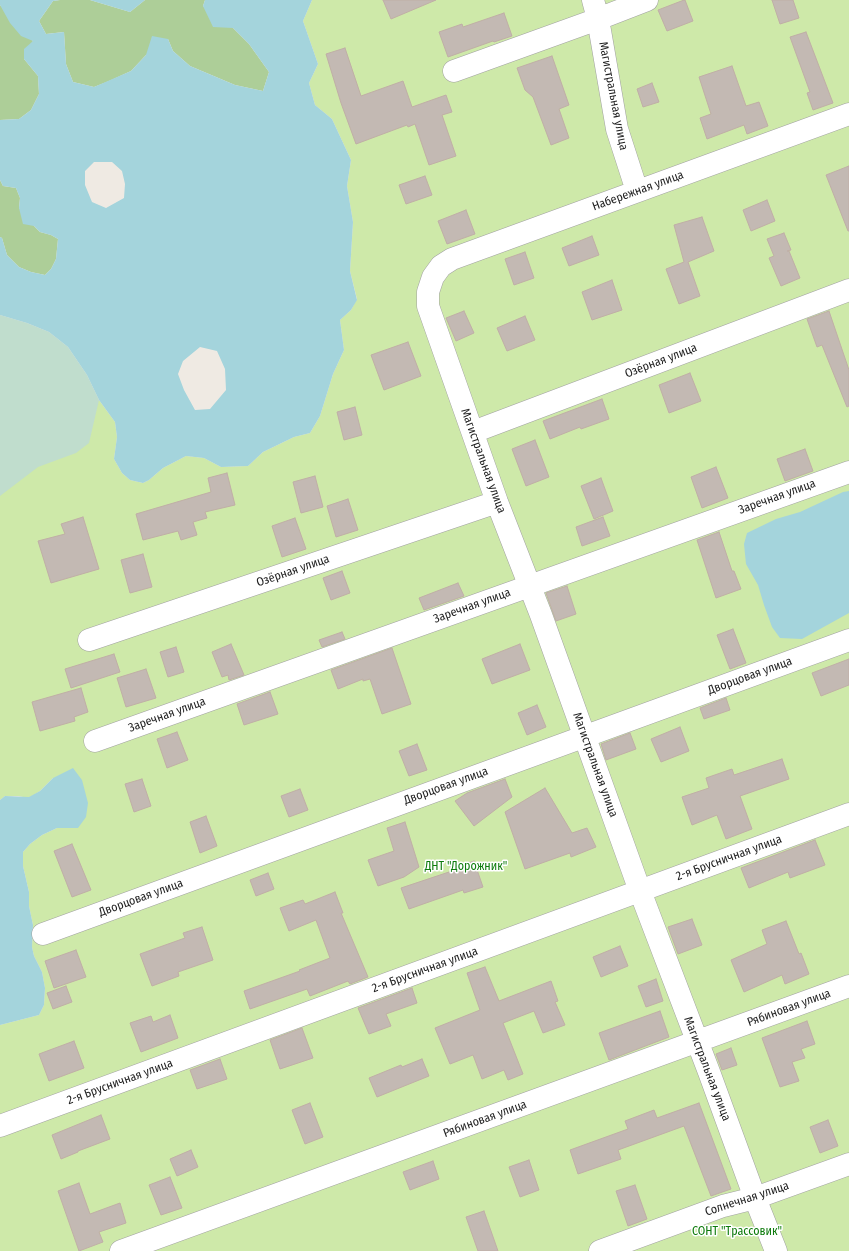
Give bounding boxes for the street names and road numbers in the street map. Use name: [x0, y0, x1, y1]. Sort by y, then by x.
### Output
street label: Магистральная улица: [595, 40, 631, 152]
street label: Набережная улица: [590, 168, 686, 214]
street label: Озёрная улица: [623, 341, 699, 381]
street label: Магистральная улица: [457, 407, 509, 515]
street label: Заречная улица: [737, 476, 817, 518]
street label: Озёрная улица: [255, 552, 331, 590]
street label: Заречная улица: [432, 585, 512, 627]
street label: Дворцовая улица: [706, 654, 794, 698]
street label: Заречная улица: [127, 694, 207, 736]
street label: Магистральная улица: [569, 711, 621, 819]
street label: Дворцовая улица: [402, 764, 490, 808]
street label: 2-я Брусничная улица: [674, 832, 784, 884]
street label: Дворцовая улица: [97, 876, 185, 920]
street label: 2-я Брусничная улица: [370, 944, 480, 996]
street label: Рябиновая улица: [745, 986, 833, 1030]
street label: Магистральная улица: [680, 1015, 734, 1123]
street label: 2-я Брусничная улица: [65, 1056, 175, 1108]
street label: Рябиновая улица: [441, 1097, 529, 1141]
street label: Солнечная улица: [703, 1179, 791, 1219]

